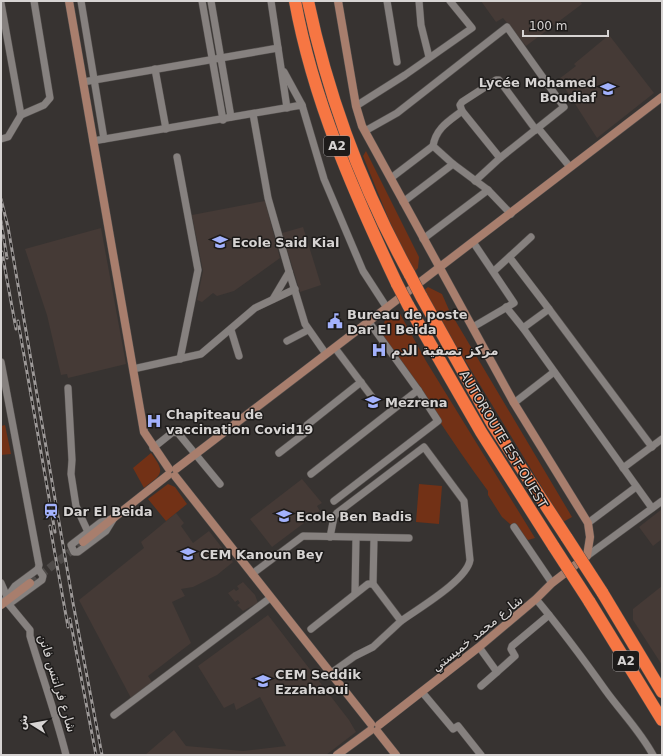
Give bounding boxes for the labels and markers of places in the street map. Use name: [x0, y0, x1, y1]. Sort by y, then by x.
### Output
place label: Lycée Mohamed Boudiaf: [479, 75, 596, 105]
school or university icon: Lycée Mohamed Boudiaf: [599, 80, 617, 98]
school or university icon: Ecole Said Kial: [211, 233, 229, 251]
place label: Ecole Said Kial: [232, 235, 340, 250]
place label: Bureau de poste Dar El Beida: [347, 307, 468, 337]
public building icon: Bureau de poste Dar El Beida: [326, 312, 344, 330]
hospital icon: مركز تصفية الدم: [370, 341, 388, 359]
place label: مركز تصفية الدم: [391, 343, 498, 359]
school or university icon: Mezrena: [364, 393, 382, 411]
place label: Mezrena: [385, 395, 448, 410]
place label: Chapiteau de vaccination Covid19: [166, 407, 313, 437]
hospital icon: Chapiteau de vaccination Covid19: [145, 412, 163, 430]
station icon: Dar El Beida: [42, 502, 60, 520]
place label: Dar El Beida: [63, 504, 153, 519]
school or university icon: Ecole Ben Badis: [275, 507, 293, 525]
place label: Ecole Ben Badis: [296, 509, 412, 524]
school or university icon: CEM Kanoun Bey: [179, 545, 197, 563]
place label: CEM Kanoun Bey: [200, 547, 324, 562]
place label: CEM Seddik Ezzahaoui: [275, 667, 361, 697]
school or university icon: CEM Seddik Ezzahaoui: [254, 672, 272, 690]

